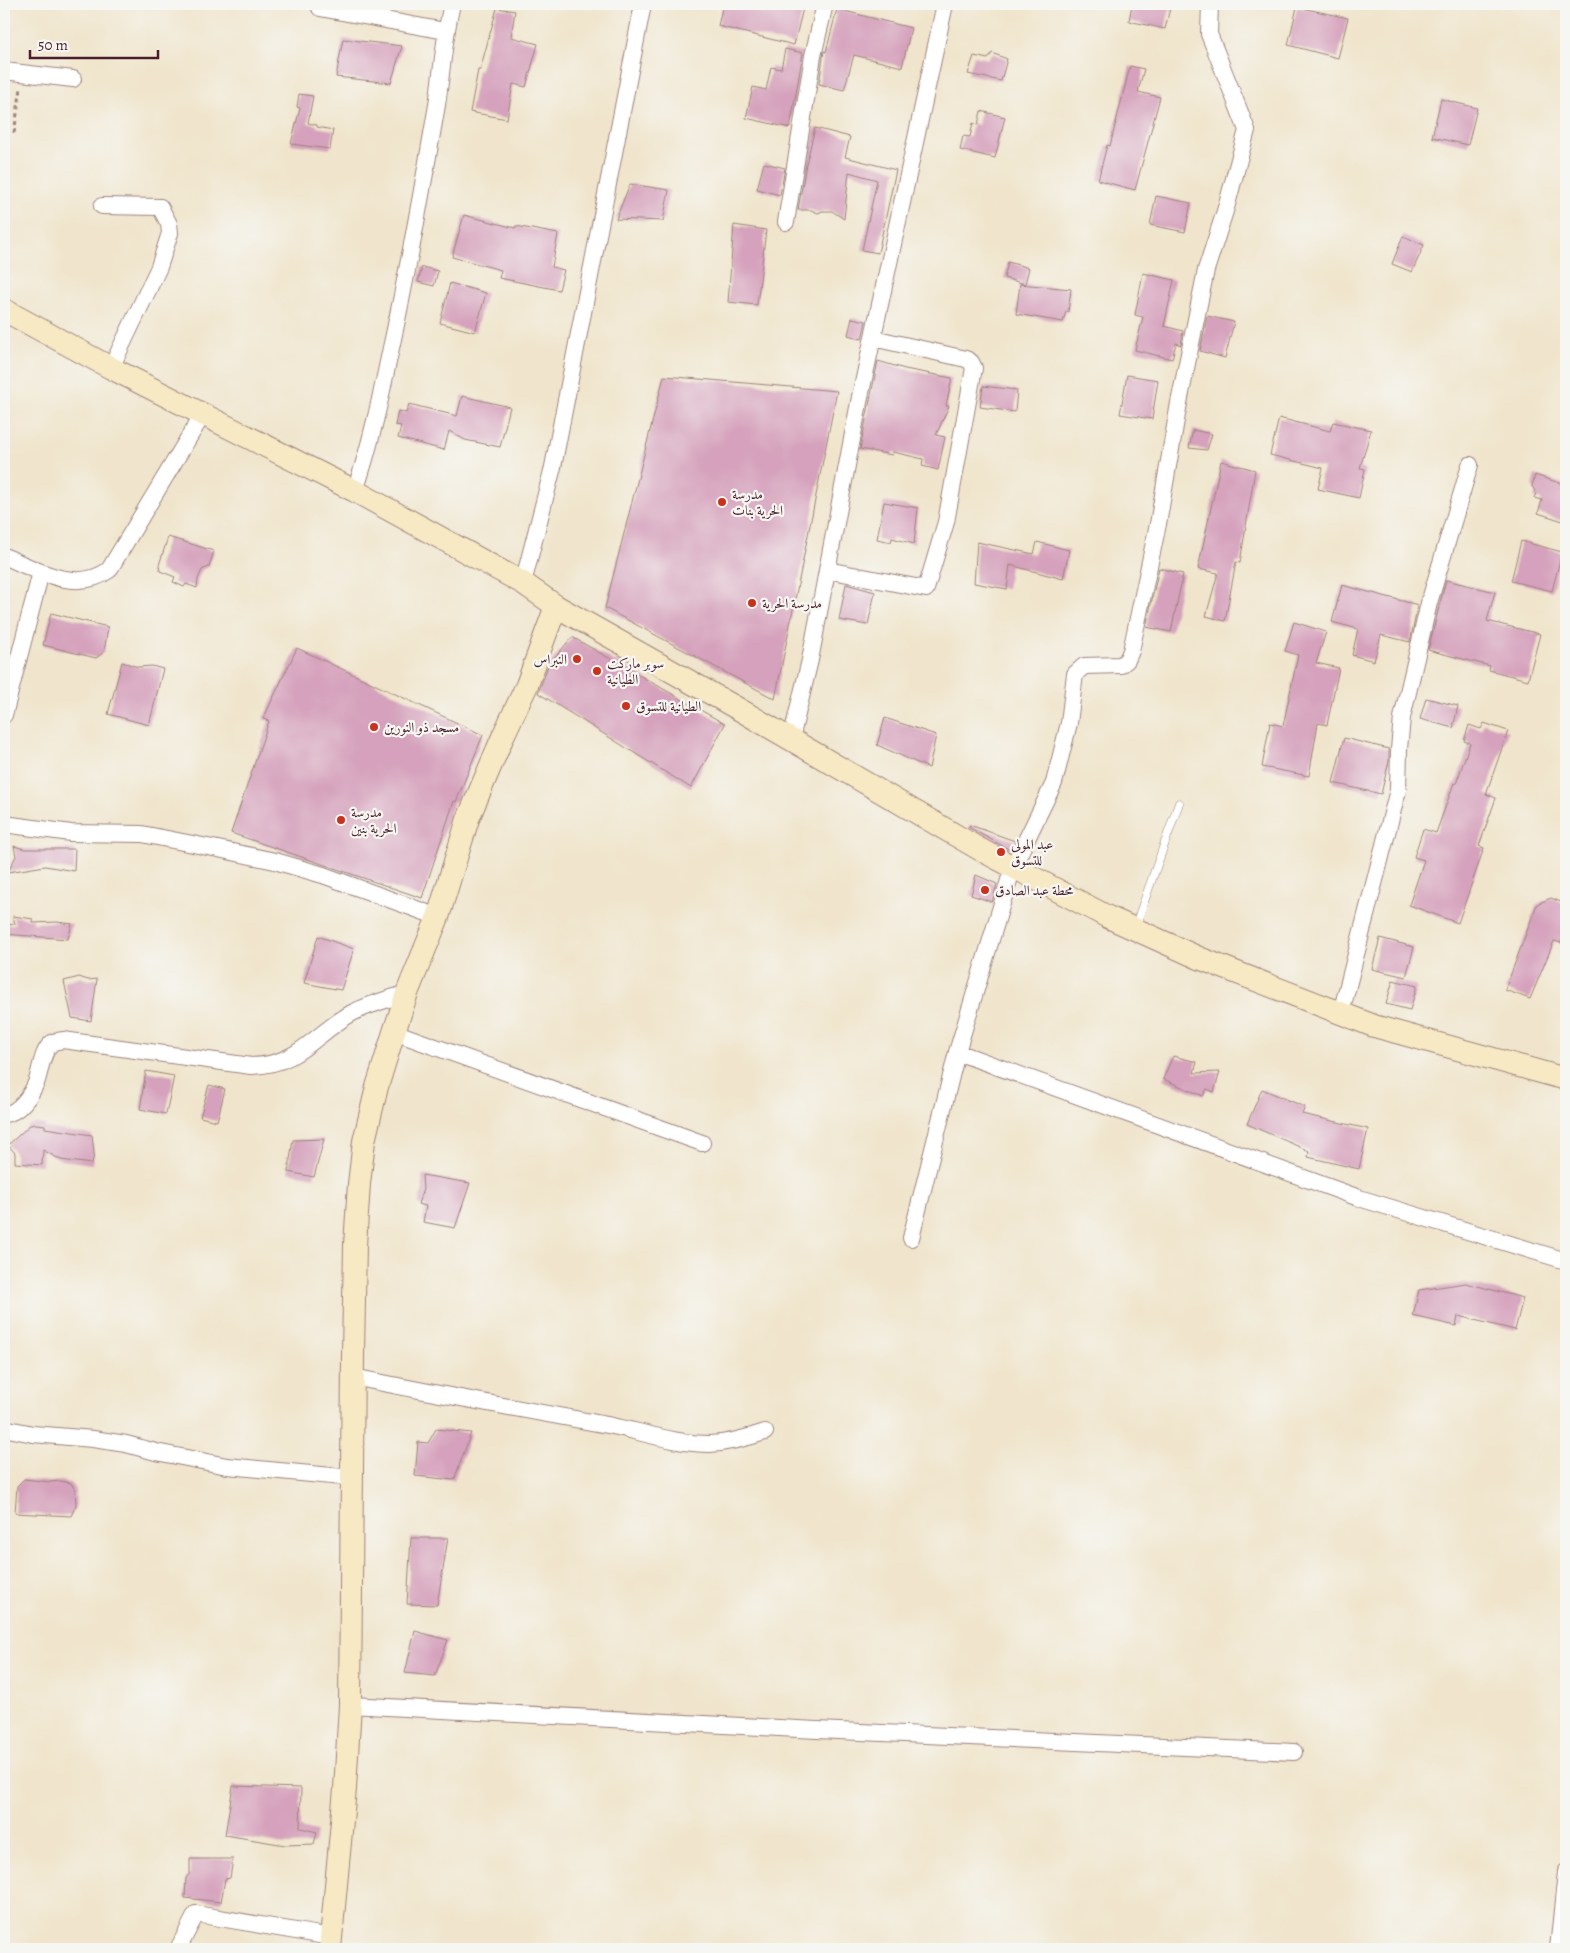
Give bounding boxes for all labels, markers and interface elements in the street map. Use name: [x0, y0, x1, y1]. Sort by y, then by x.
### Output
scale bar: [30, 28, 158, 60]
text: 50 m: [38, 35, 68, 55]
place label: مدرسة الحرية بنات: [732, 485, 783, 520]
marker: مدرسة الحرية بنات: [716, 496, 728, 508]
place label: مدرسة الحرية: [762, 594, 822, 613]
marker: مدرسة الحرية: [746, 597, 758, 609]
place label: النبراس: [533, 650, 567, 669]
marker: النبراس: [571, 653, 583, 665]
place label: سوبر ماركت الطيانية: [607, 654, 664, 689]
marker: سوبر ماركت الطيانية: [591, 665, 603, 677]
place label: الطيانية للتسوق: [636, 697, 701, 716]
marker: الطيانية للتسوق: [620, 700, 632, 712]
place label: مسجد ذو النورين: [384, 718, 459, 737]
marker: مسجد ذو النورين: [368, 721, 380, 733]
place label: مدرسة الحرية بنين: [351, 803, 397, 838]
marker: مدرسة الحرية بنين: [335, 814, 347, 826]
place label: عبد المولى للتسوق: [1011, 835, 1053, 870]
marker: عبد المولى للتسوق: [995, 846, 1007, 858]
place label: محطة عبد الصادق: [995, 881, 1074, 900]
marker: محطة عبد الصادق: [979, 884, 991, 896]

